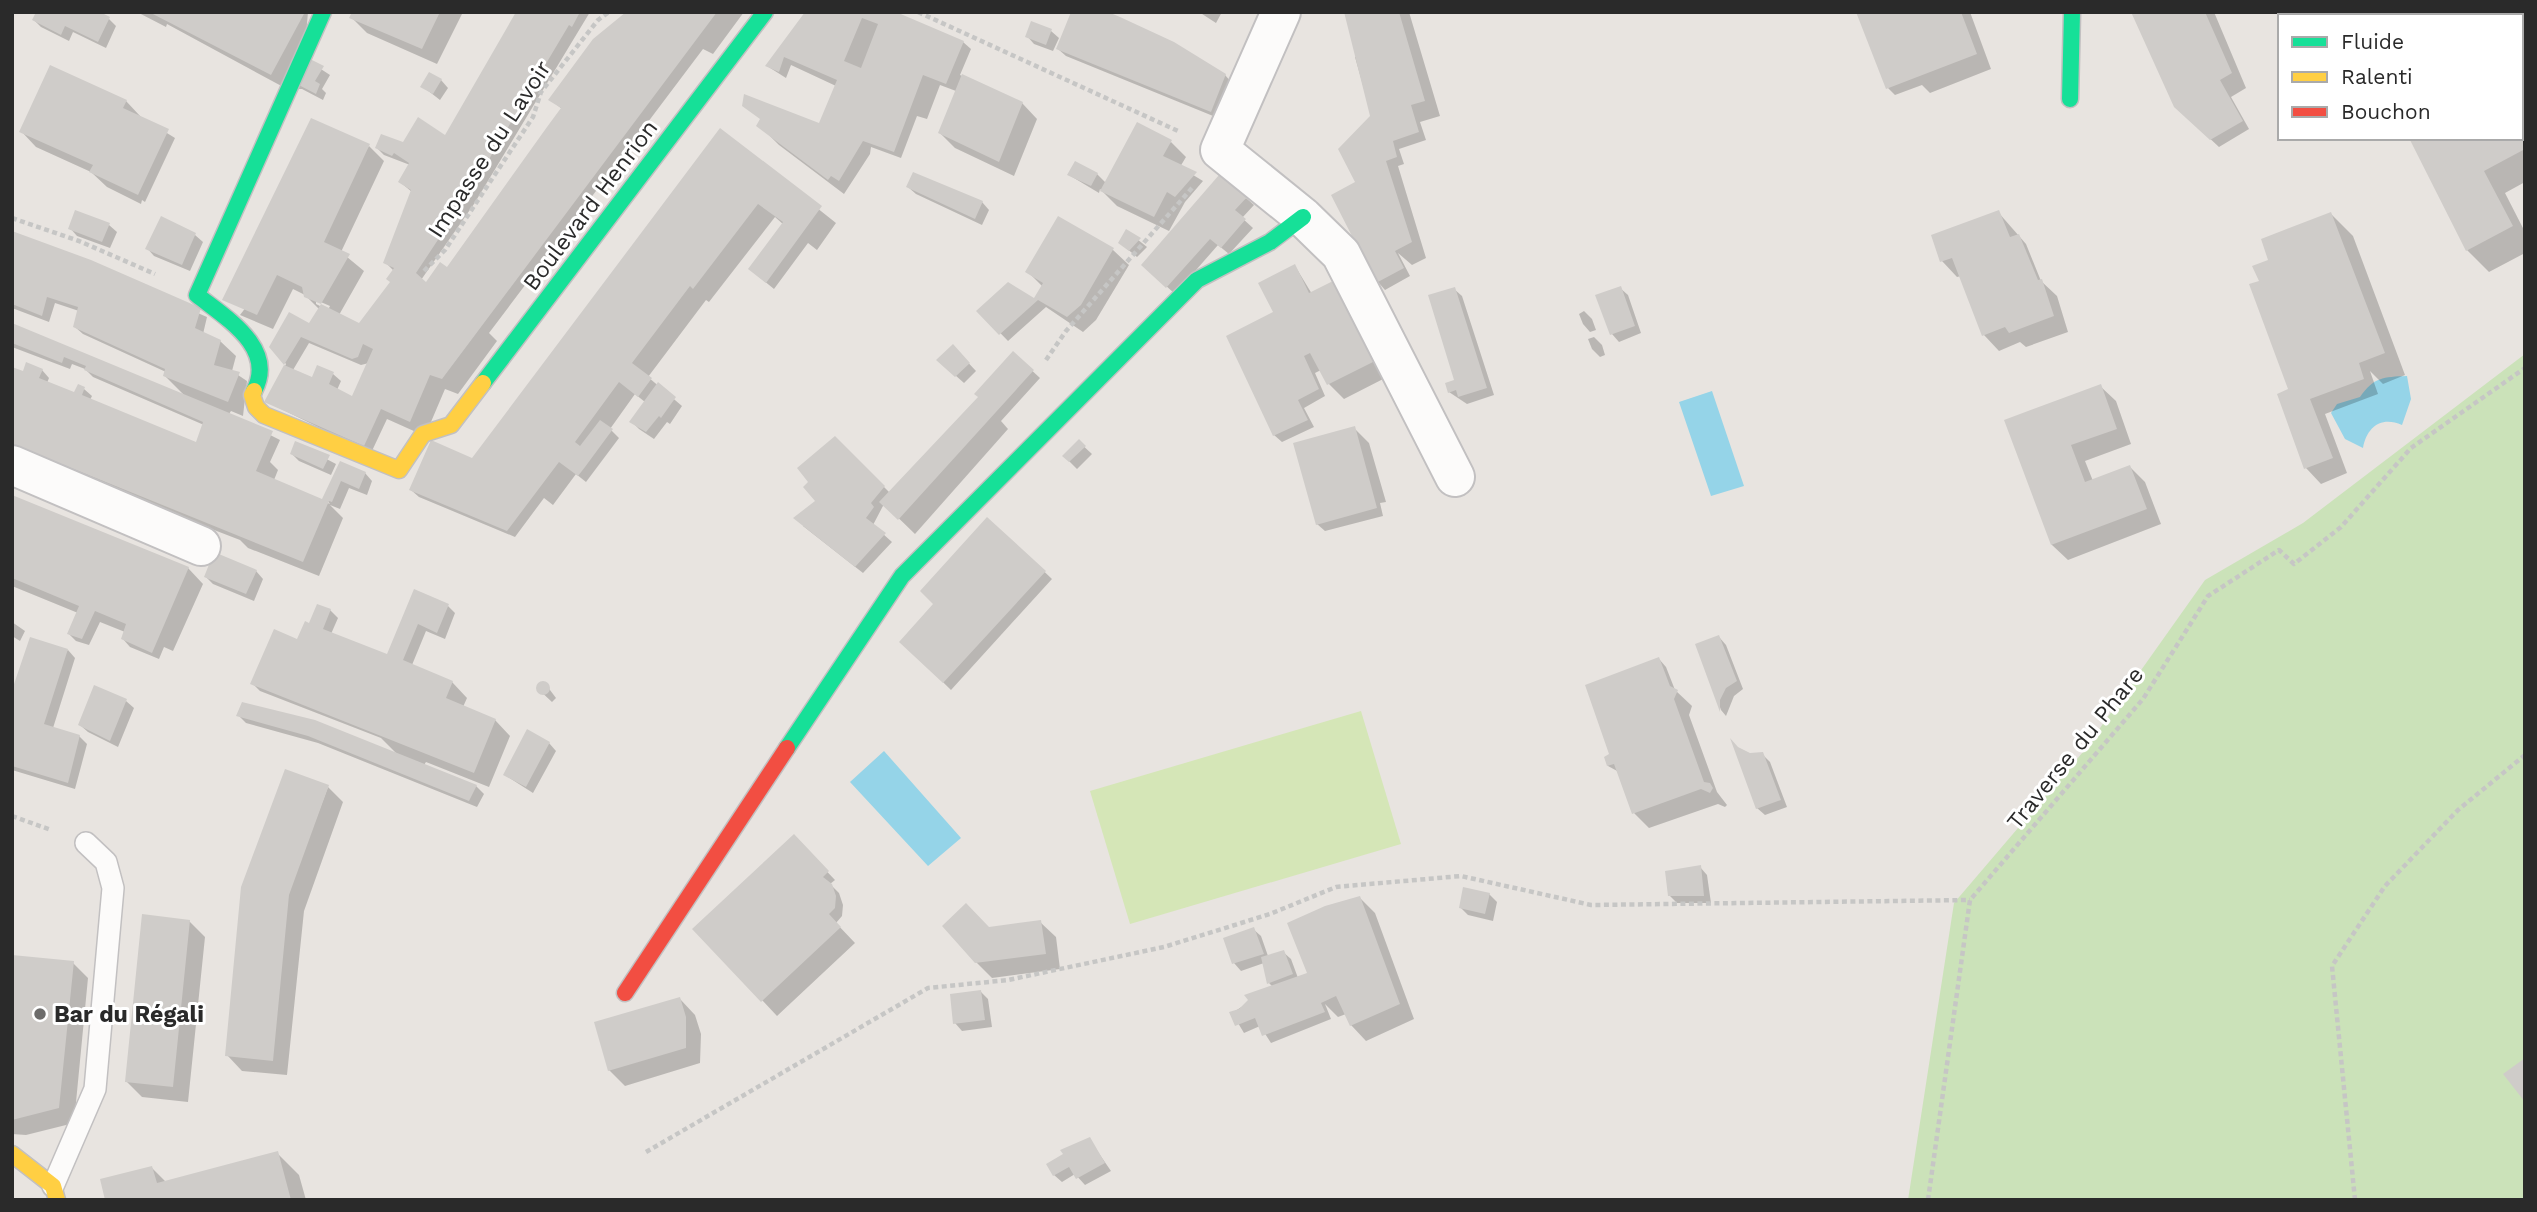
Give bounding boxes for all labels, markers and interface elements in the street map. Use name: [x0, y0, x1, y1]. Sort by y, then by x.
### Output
legend: [2278, 14, 2523, 140]
text: Fluide: [2341, 29, 2404, 54]
street label: Impasse du Lavoir: [422, 56, 557, 243]
text: Ralenti: [2341, 64, 2413, 89]
text: Bouchon: [2341, 99, 2431, 124]
street label: Boulevard Henrion: [517, 115, 663, 296]
street label: Traverse du Phare: [2002, 662, 2149, 835]
place label: Bar du Régali: [54, 1001, 204, 1028]
marker: Bar du Régali: [32, 1006, 48, 1022]

